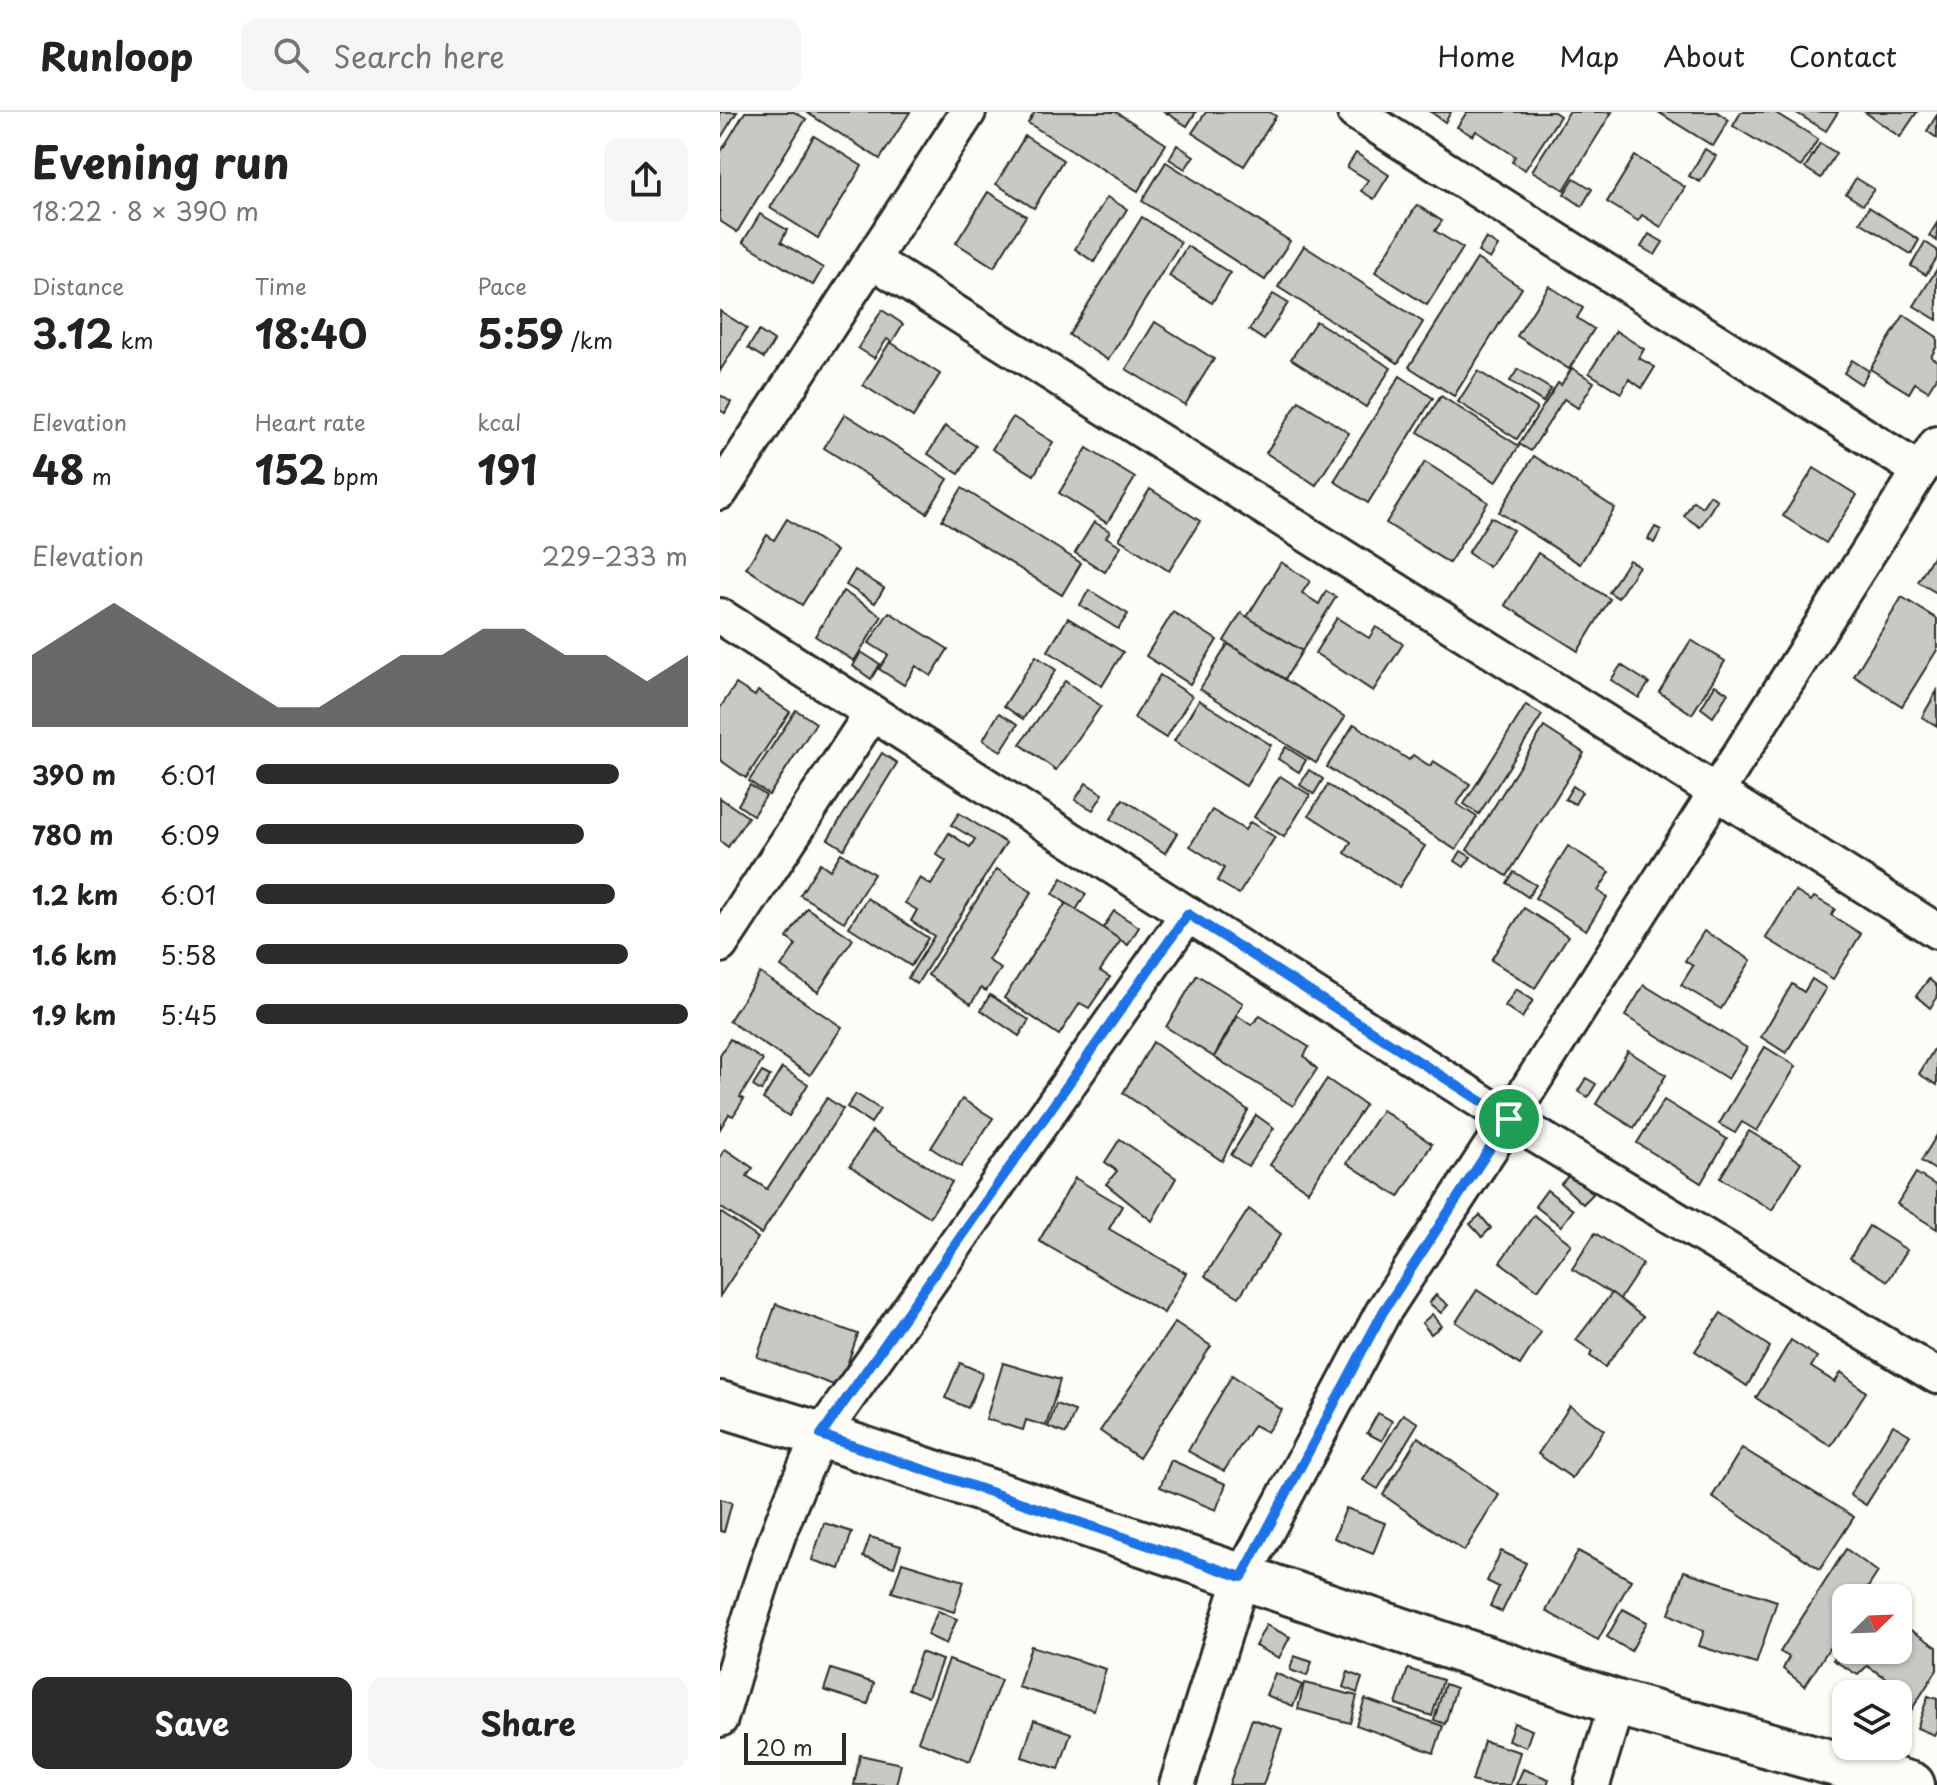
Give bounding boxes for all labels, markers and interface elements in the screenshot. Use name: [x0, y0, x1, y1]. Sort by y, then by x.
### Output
search box: [241, 19, 801, 91]
text: Runloop: [40, 27, 193, 84]
icon: search: [269, 33, 313, 77]
text: Search here: [333, 33, 505, 78]
text: Home: [1437, 34, 1515, 77]
text: Map: [1559, 34, 1619, 77]
text: About: [1663, 34, 1745, 77]
text: Contact: [1789, 34, 1897, 77]
text: Evening run: [32, 128, 290, 194]
button: share: [604, 138, 688, 222]
text: 18:22 · 8 × 390 m: [32, 191, 259, 230]
text: Distance: [32, 269, 124, 302]
text: Time: [255, 269, 307, 302]
text: Pace: [477, 269, 527, 302]
text: 3.12: [32, 302, 113, 363]
text: 18:40: [255, 302, 367, 363]
text: 5:59: [477, 302, 564, 363]
text: km: [113, 323, 154, 356]
text: /km: [564, 323, 613, 356]
text: Elevation: [32, 405, 127, 438]
text: Heart rate: [255, 405, 366, 438]
text: kcal: [477, 405, 521, 438]
text: 48: [32, 438, 85, 499]
text: 152: [255, 438, 326, 499]
text: 191: [477, 438, 537, 499]
text: m: [85, 459, 112, 492]
text: bpm: [326, 459, 379, 492]
text: Elevation: [32, 536, 144, 575]
text: 229–233 m: [542, 536, 688, 575]
text: 390 m: [32, 755, 116, 794]
text: 6:01: [160, 755, 216, 794]
text: 780 m: [32, 815, 114, 854]
text: 6:09: [160, 815, 220, 854]
text: 1.2 km: [32, 875, 118, 914]
text: 6:01: [160, 875, 216, 914]
text: 1.6 km: [32, 935, 117, 974]
text: 5:58: [160, 935, 217, 974]
text: 1.9 km: [32, 995, 116, 1034]
text: 5:45: [160, 995, 217, 1034]
pin: [1475, 1085, 1543, 1153]
icon: arrive: [1487, 1097, 1531, 1141]
north arrow: [1832, 1584, 1912, 1664]
map controls: [1832, 1584, 1912, 1760]
button: Save: [32, 1677, 352, 1769]
button: Share: [368, 1677, 688, 1769]
button: layers: [1832, 1680, 1912, 1760]
scale bar: [744, 1729, 846, 1765]
text: 20 m: [756, 1730, 813, 1763]

